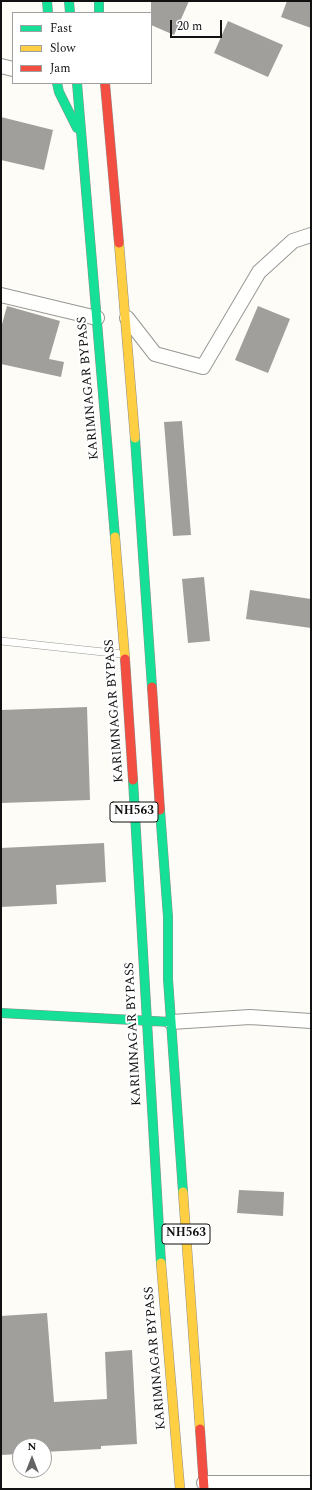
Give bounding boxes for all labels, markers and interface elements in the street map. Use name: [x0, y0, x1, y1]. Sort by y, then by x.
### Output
legend: [12, 12, 152, 84]
scale bar: [172, 12, 224, 38]
text: 20 m: [177, 17, 202, 36]
text: Fast: [50, 19, 72, 38]
text: Slow: [50, 39, 75, 58]
text: Jam: [50, 59, 71, 78]
street label: KARIMNAGAR BYPASS: [75, 316, 103, 460]
street label: KARIMNAGAR BYPASS: [102, 639, 128, 783]
road number: NH563: [110, 802, 158, 822]
street label: KARIMNAGAR BYPASS: [122, 962, 146, 1106]
road number: NH563: [162, 1224, 210, 1244]
street label: KARIMNAGAR BYPASS: [142, 1286, 170, 1430]
north arrow: [12, 1438, 52, 1478]
text: N: [28, 1438, 36, 1455]

